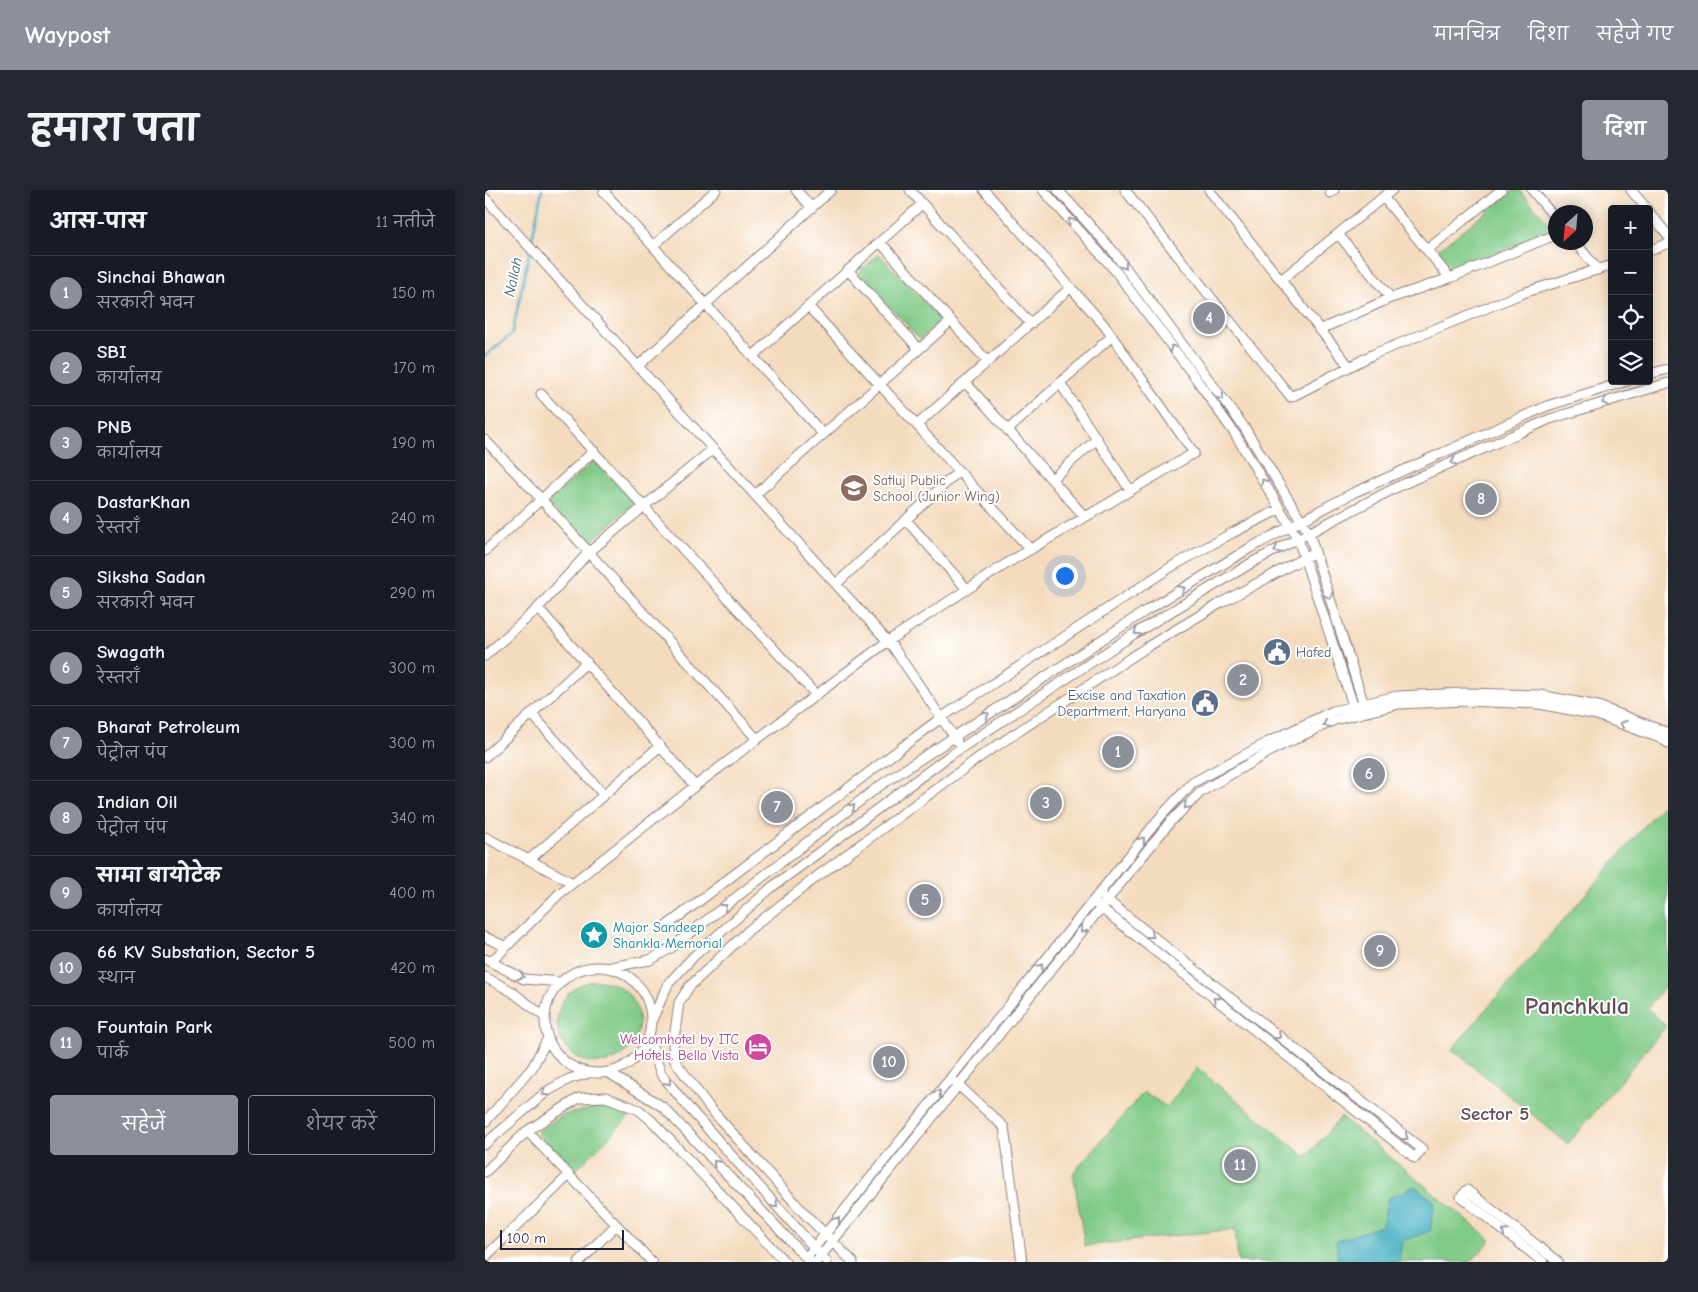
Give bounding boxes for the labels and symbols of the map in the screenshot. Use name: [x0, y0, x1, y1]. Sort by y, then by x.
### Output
north arrow: [1548, 205, 1593, 250]
one-way arrow: [1068, 218, 1077, 227]
water label: Nallah: [500, 256, 526, 298]
one-way arrow: [1118, 260, 1127, 270]
pin: 4: [1193, 299, 1225, 337]
one-way arrow: [1170, 344, 1179, 354]
one-way arrow: [1215, 391, 1224, 401]
one-way arrow: [1601, 397, 1609, 407]
one-way arrow: [1450, 456, 1459, 466]
place label: Satluj Public School (Junior Wing): [873, 472, 1000, 505]
school or university icon: Satluj Public School (Junior Wing): [839, 473, 869, 503]
one-way arrow: [1261, 479, 1271, 488]
pin: 8: [1465, 480, 1497, 518]
one-way arrow: [1273, 544, 1282, 554]
your location: [1052, 563, 1078, 589]
one-way arrow: [1176, 586, 1185, 596]
one-way arrow: [1324, 592, 1334, 600]
one-way arrow: [1133, 626, 1142, 636]
public building icon: Hafed: [1262, 637, 1292, 667]
place label: Hafed: [1296, 644, 1331, 661]
pin: 2: [1227, 661, 1259, 699]
place label: Excise and Taxation Department, Haryana: [1058, 687, 1186, 720]
public building icon: Excise and Taxation Department, Haryana: [1190, 688, 1220, 718]
one-way arrow: [980, 712, 990, 721]
one-way arrow: [1322, 718, 1331, 728]
one-way arrow: [1619, 720, 1628, 730]
pin: 1: [1102, 733, 1134, 771]
pin: 6: [1353, 755, 1385, 793]
pin: 3: [1030, 784, 1062, 822]
pin: 7: [761, 788, 793, 826]
one-way arrow: [1183, 800, 1192, 809]
one-way arrow: [846, 804, 855, 812]
one-way arrow: [1136, 836, 1145, 846]
pin: 5: [909, 881, 941, 919]
one-way arrow: [718, 904, 727, 912]
place label: Major Sandeep Shankla Memorial: [613, 919, 722, 952]
place icon: Major Sandeep Shankla Memorial: [579, 920, 609, 950]
one-way arrow: [1080, 924, 1088, 933]
one-way arrow: [1145, 929, 1154, 937]
pin: 9: [1364, 932, 1396, 970]
one-way arrow: [1035, 964, 1043, 973]
one-way arrow: [517, 970, 525, 980]
district label: Panchkula: [1525, 992, 1629, 1020]
one-way arrow: [1212, 997, 1222, 1006]
one-way arrow: [1272, 1030, 1281, 1038]
place label: Welcomhotel by ITC Hotels, Bella Vista: [620, 1031, 739, 1064]
hotel icon: Welcomhotel by ITC Hotels, Bella Vista: [743, 1032, 773, 1062]
pin: 10: [873, 1043, 905, 1081]
one-way arrow: [662, 1076, 670, 1085]
one-way arrow: [542, 1087, 551, 1096]
one-way arrow: [933, 1090, 942, 1099]
district label: Sector 5: [1461, 1103, 1529, 1125]
one-way arrow: [1400, 1131, 1409, 1140]
pin: 11: [1224, 1146, 1256, 1184]
one-way arrow: [713, 1160, 722, 1169]
one-way arrow: [769, 1199, 778, 1208]
one-way arrow: [831, 1217, 839, 1226]
scale bar: [500, 1227, 624, 1250]
one-way arrow: [1501, 1228, 1510, 1237]

